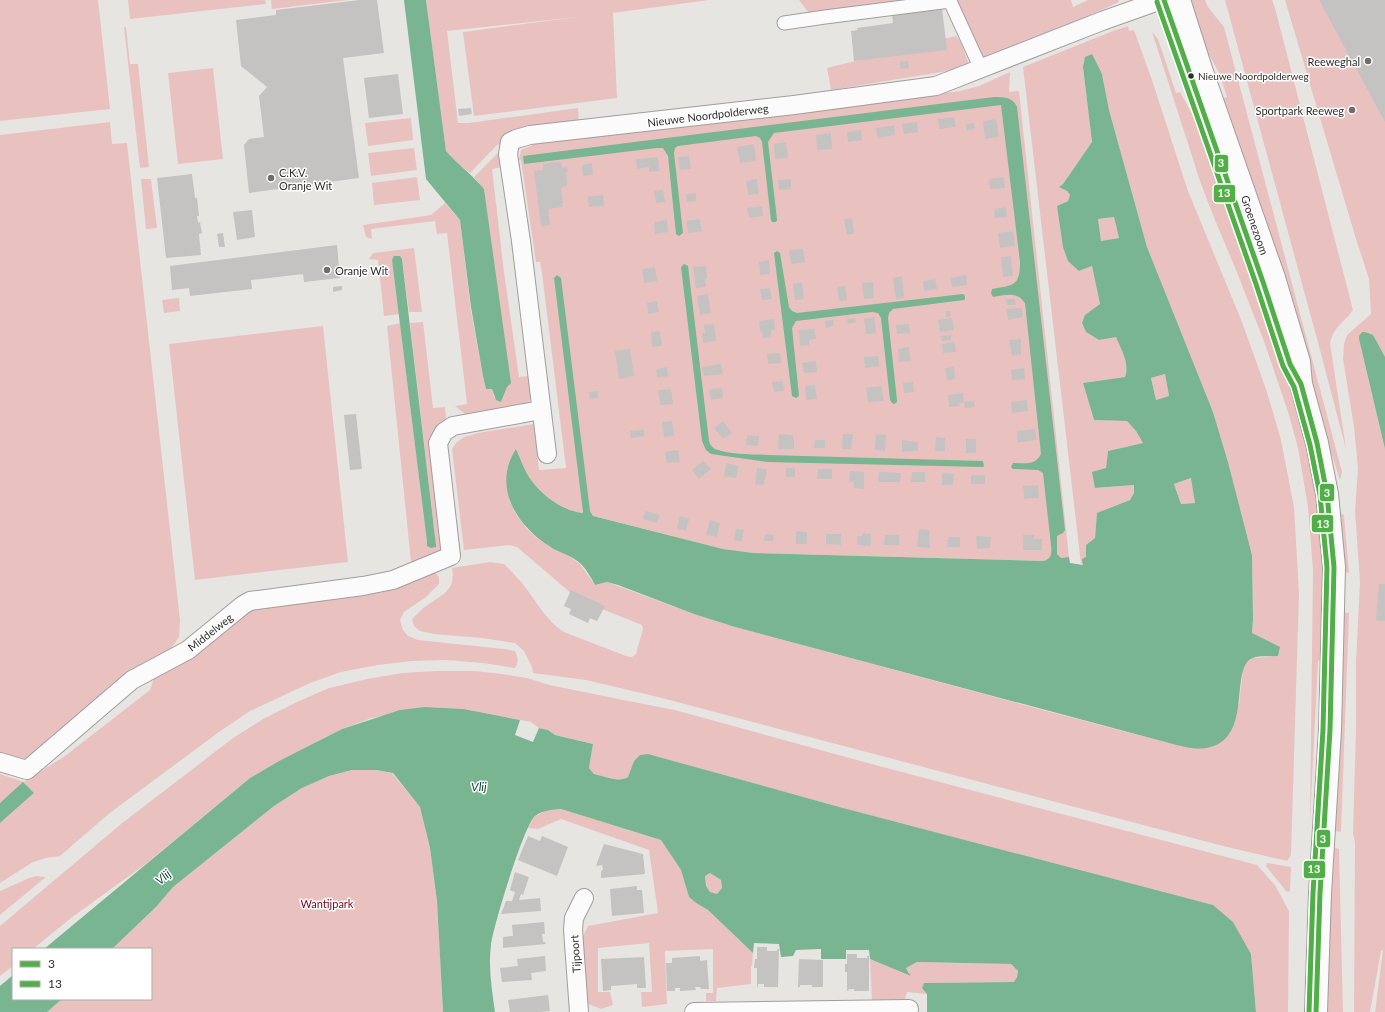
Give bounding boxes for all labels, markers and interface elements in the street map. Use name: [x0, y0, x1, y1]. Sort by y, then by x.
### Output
place label: Reeweghal: [1308, 55, 1360, 68]
marker: Reeweghal: [1363, 56, 1373, 66]
place label: Nieuwe Noordpolderweg: [1198, 70, 1309, 82]
marker: Nieuwe Noordpolderweg: [1186, 71, 1196, 81]
street label: Nieuwe Noordpolderweg: [647, 101, 770, 129]
place label: Sportpark Reeweg: [1256, 104, 1344, 117]
marker: Sportpark Reeweg: [1347, 105, 1357, 115]
line badge: 3: [1214, 154, 1229, 173]
text: 3: [1218, 156, 1224, 169]
place label: C.K.V. Oranje Wit: [279, 166, 332, 192]
marker: C.K.V. Oranje Wit: [266, 173, 276, 183]
line badge: 13: [1213, 184, 1236, 203]
text: 13: [1218, 186, 1230, 199]
street label: Groenezoom: [1239, 194, 1271, 256]
place label: Oranje Wit: [335, 264, 388, 277]
marker: Oranje Wit: [322, 265, 332, 275]
line badge: 3: [1319, 483, 1335, 502]
text: 3: [1324, 486, 1330, 499]
line badge: 13: [1311, 514, 1334, 533]
text: 13: [1317, 517, 1329, 530]
street label: Middelweg: [185, 610, 235, 654]
water label: Vlij: [471, 779, 487, 794]
line badge: 3: [1316, 829, 1331, 848]
text: 3: [1320, 832, 1326, 845]
line badge: 13: [1303, 860, 1326, 879]
text: 13: [1308, 862, 1320, 875]
water label: Vlij: [152, 866, 174, 888]
park label: Wantijpark: [301, 897, 354, 910]
street label: Tijpoort: [567, 934, 583, 974]
legend: [12, 948, 152, 1000]
text: 3: [48, 956, 55, 971]
text: 13: [48, 976, 62, 991]

